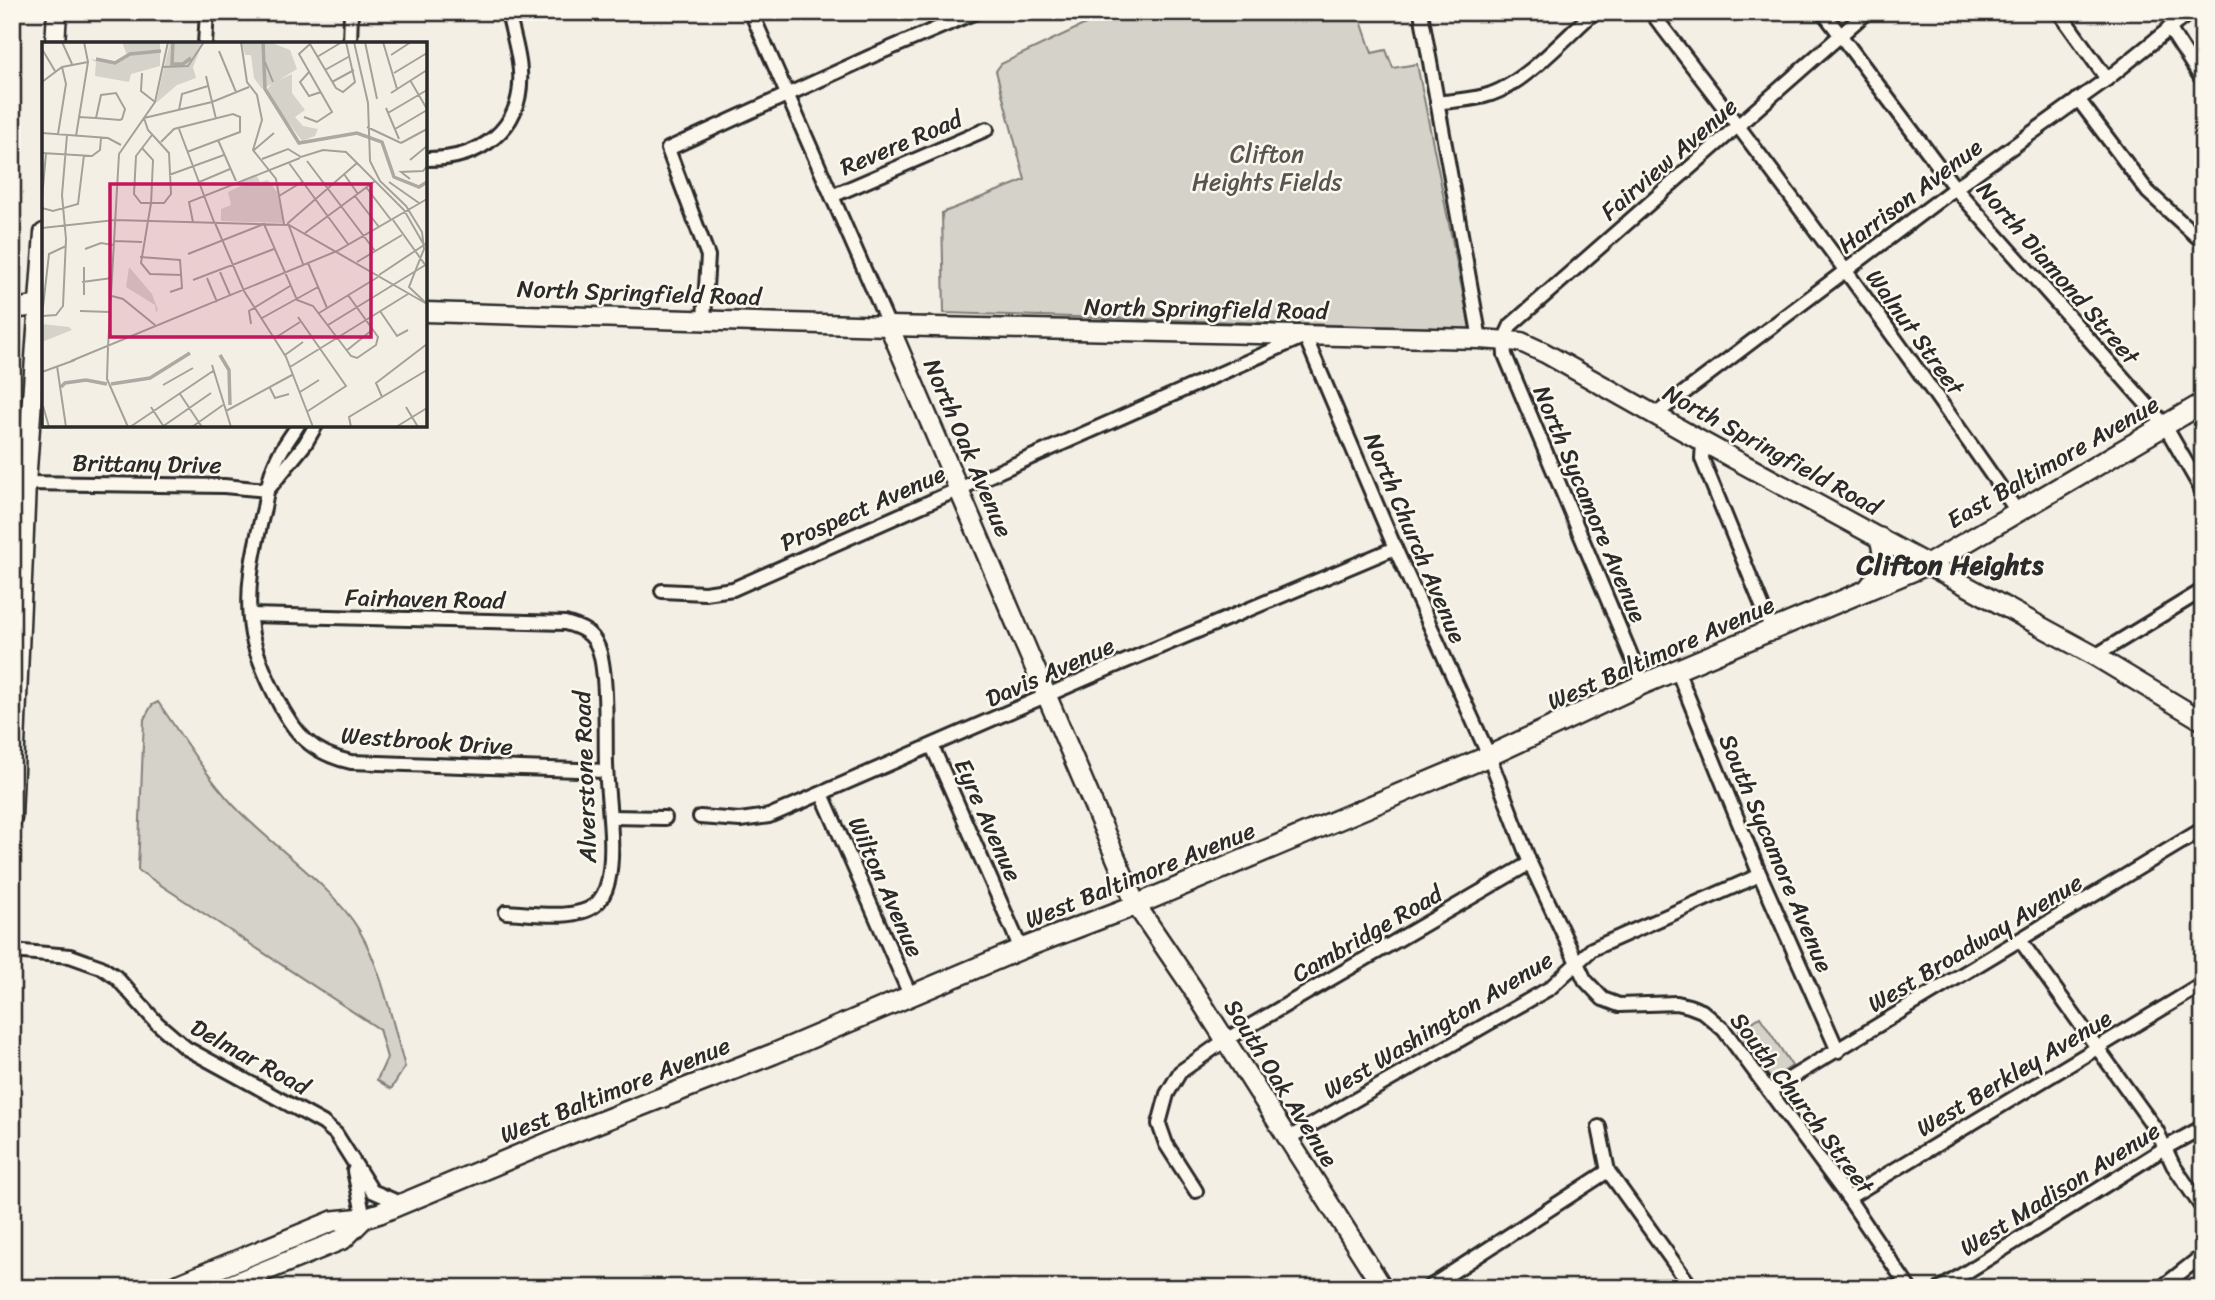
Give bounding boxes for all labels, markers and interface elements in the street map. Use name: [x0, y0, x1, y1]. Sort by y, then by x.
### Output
inset map: [42, 42, 427, 427]
street label: Fairview Avenue: [1590, 87, 1748, 231]
street label: Revere Road: [833, 98, 970, 188]
street label: Harrison Avenue: [1828, 127, 1992, 265]
park label: Clifton Heights Fields: [1192, 133, 1343, 203]
street label: North Diamond Street: [1966, 171, 2151, 376]
street label: Walnut Street: [1854, 260, 1976, 405]
street label: North Springfield Road: [516, 268, 764, 318]
street label: North Springfield Road: [1084, 286, 1331, 332]
street label: North Oak Avenue: [911, 352, 1025, 544]
street label: North Springfield Road: [1655, 372, 1891, 529]
street label: North Sycamore Avenue: [1521, 379, 1659, 630]
street label: East Baltimore Avenue: [1939, 384, 2167, 540]
street label: North Church Avenue: [1352, 426, 1479, 650]
street label: Brittany Drive: [72, 442, 222, 486]
street label: Prospect Avenue: [773, 453, 953, 563]
district label: Clifton Heights: [1856, 540, 2044, 589]
street label: Fairhaven Road: [344, 577, 507, 621]
street label: West Baltimore Avenue: [1540, 584, 1782, 722]
street label: Davis Avenue: [978, 625, 1122, 719]
street label: Alverstone Road: [561, 688, 609, 865]
street label: Westbrook Drive: [340, 714, 514, 768]
street label: South Sycamore Avenue: [1707, 727, 1845, 979]
street label: Eyre Avenue: [942, 751, 1034, 889]
street label: Wilton Avenue: [836, 810, 936, 964]
street label: West Baltimore Avenue: [1018, 810, 1262, 940]
street label: West Broadway Avenue: [1859, 862, 2091, 1024]
street label: Cambridge Road: [1283, 873, 1452, 994]
street label: West Washington Avenue: [1315, 939, 1561, 1111]
street label: South Oak Avenue: [1212, 990, 1350, 1176]
street label: West Berkley Avenue: [1908, 997, 2121, 1148]
street label: South Church Street: [1719, 1002, 1886, 1205]
street label: Delmar Road: [182, 1007, 320, 1108]
street label: West Baltimore Avenue: [493, 1025, 737, 1155]
street label: West Madison Avenue: [1951, 1110, 2169, 1268]

